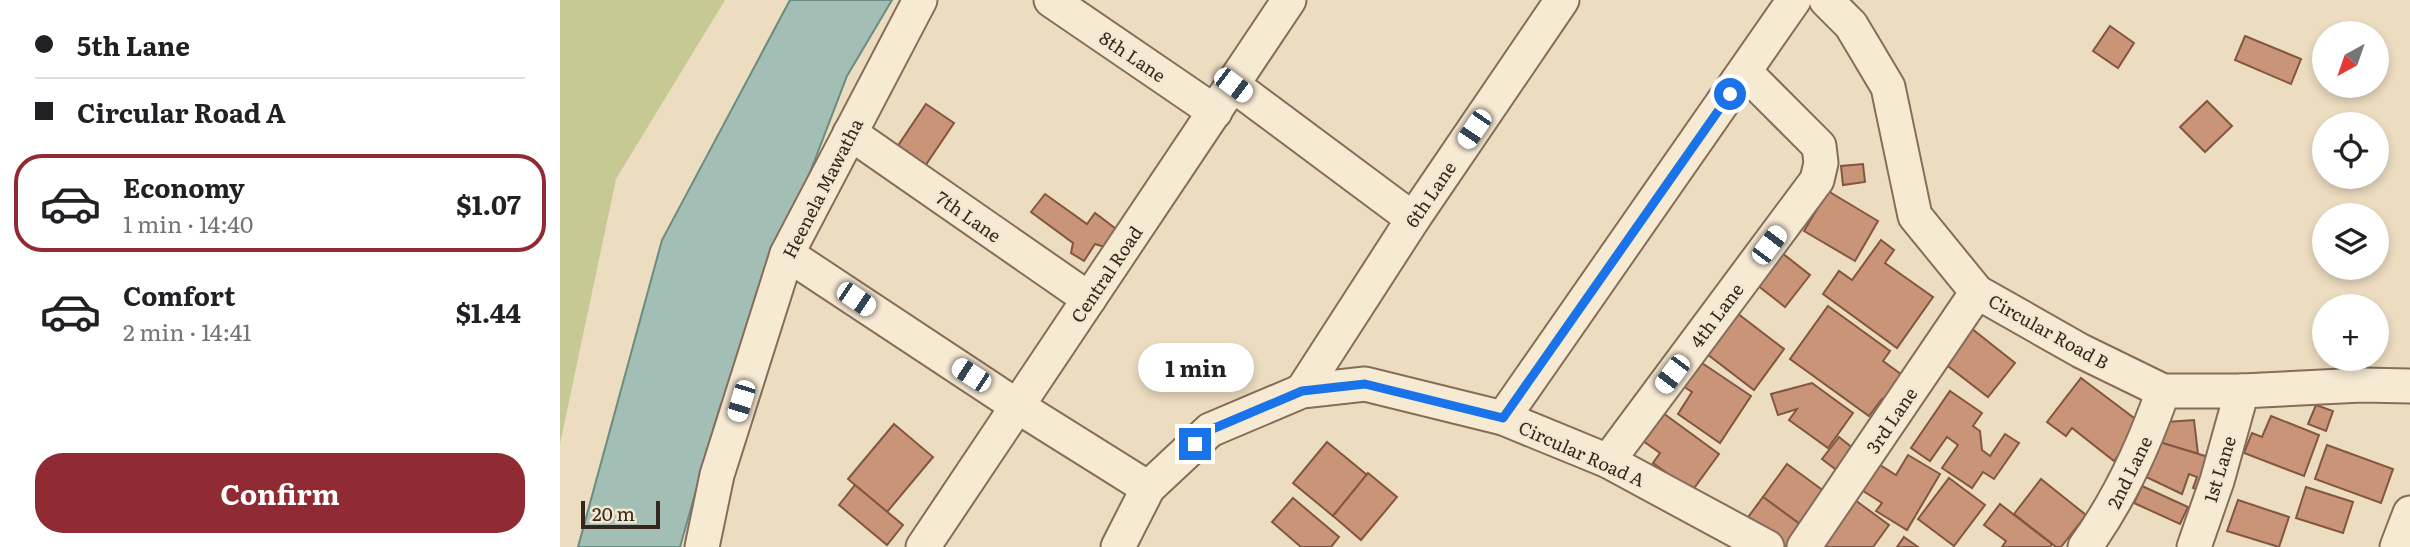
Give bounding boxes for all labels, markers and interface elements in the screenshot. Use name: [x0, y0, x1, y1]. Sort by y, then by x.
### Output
north arrow: [2312, 21, 2389, 98]
map controls: [2312, 21, 2389, 371]
street label: 8th Lane: [1094, 24, 1172, 88]
text: 5th Lane: [77, 25, 190, 64]
car: [1210, 64, 1257, 106]
route start: [1714, 78, 1746, 110]
text: Circular Road A: [77, 92, 286, 131]
car: [1454, 106, 1495, 152]
button: locate: [2312, 112, 2389, 189]
street label: Heenela Mawatha: [775, 113, 869, 263]
street label: 6th Lane: [1398, 156, 1462, 232]
text: Economy: [123, 167, 245, 206]
icon: car: [39, 172, 102, 235]
text: $1.07: [456, 184, 521, 223]
street label: 7th Lane: [931, 184, 1007, 248]
button: layers: [2312, 203, 2389, 280]
text: 1 min · 14:40: [123, 206, 253, 240]
street label: Central Road: [1064, 220, 1148, 328]
car: [1748, 222, 1791, 268]
text: Comfort: [123, 275, 235, 314]
street label: 4th Lane: [1683, 277, 1749, 353]
car: [833, 279, 880, 319]
icon: car: [39, 280, 102, 343]
street label: Circular Road B: [1984, 287, 2114, 375]
text: $1.44: [456, 292, 521, 331]
button: +: [2312, 294, 2389, 371]
text: 2 min · 14:41: [123, 314, 252, 348]
callout: 1 min: [1137, 342, 1253, 392]
text: 1 min: [1165, 350, 1227, 384]
car: [1651, 351, 1694, 397]
car: [948, 355, 995, 395]
car: [725, 378, 758, 424]
street label: 3rd Lane: [1859, 381, 1923, 459]
street label: Circular Road A: [1515, 413, 1649, 493]
route end: [1179, 428, 1211, 460]
street label: 2nd Lane: [2100, 431, 2158, 513]
street label: 1st Lane: [2196, 432, 2242, 506]
button: Confirm: [35, 453, 525, 533]
scale bar: [581, 498, 660, 530]
text: 20 m: [592, 499, 635, 527]

